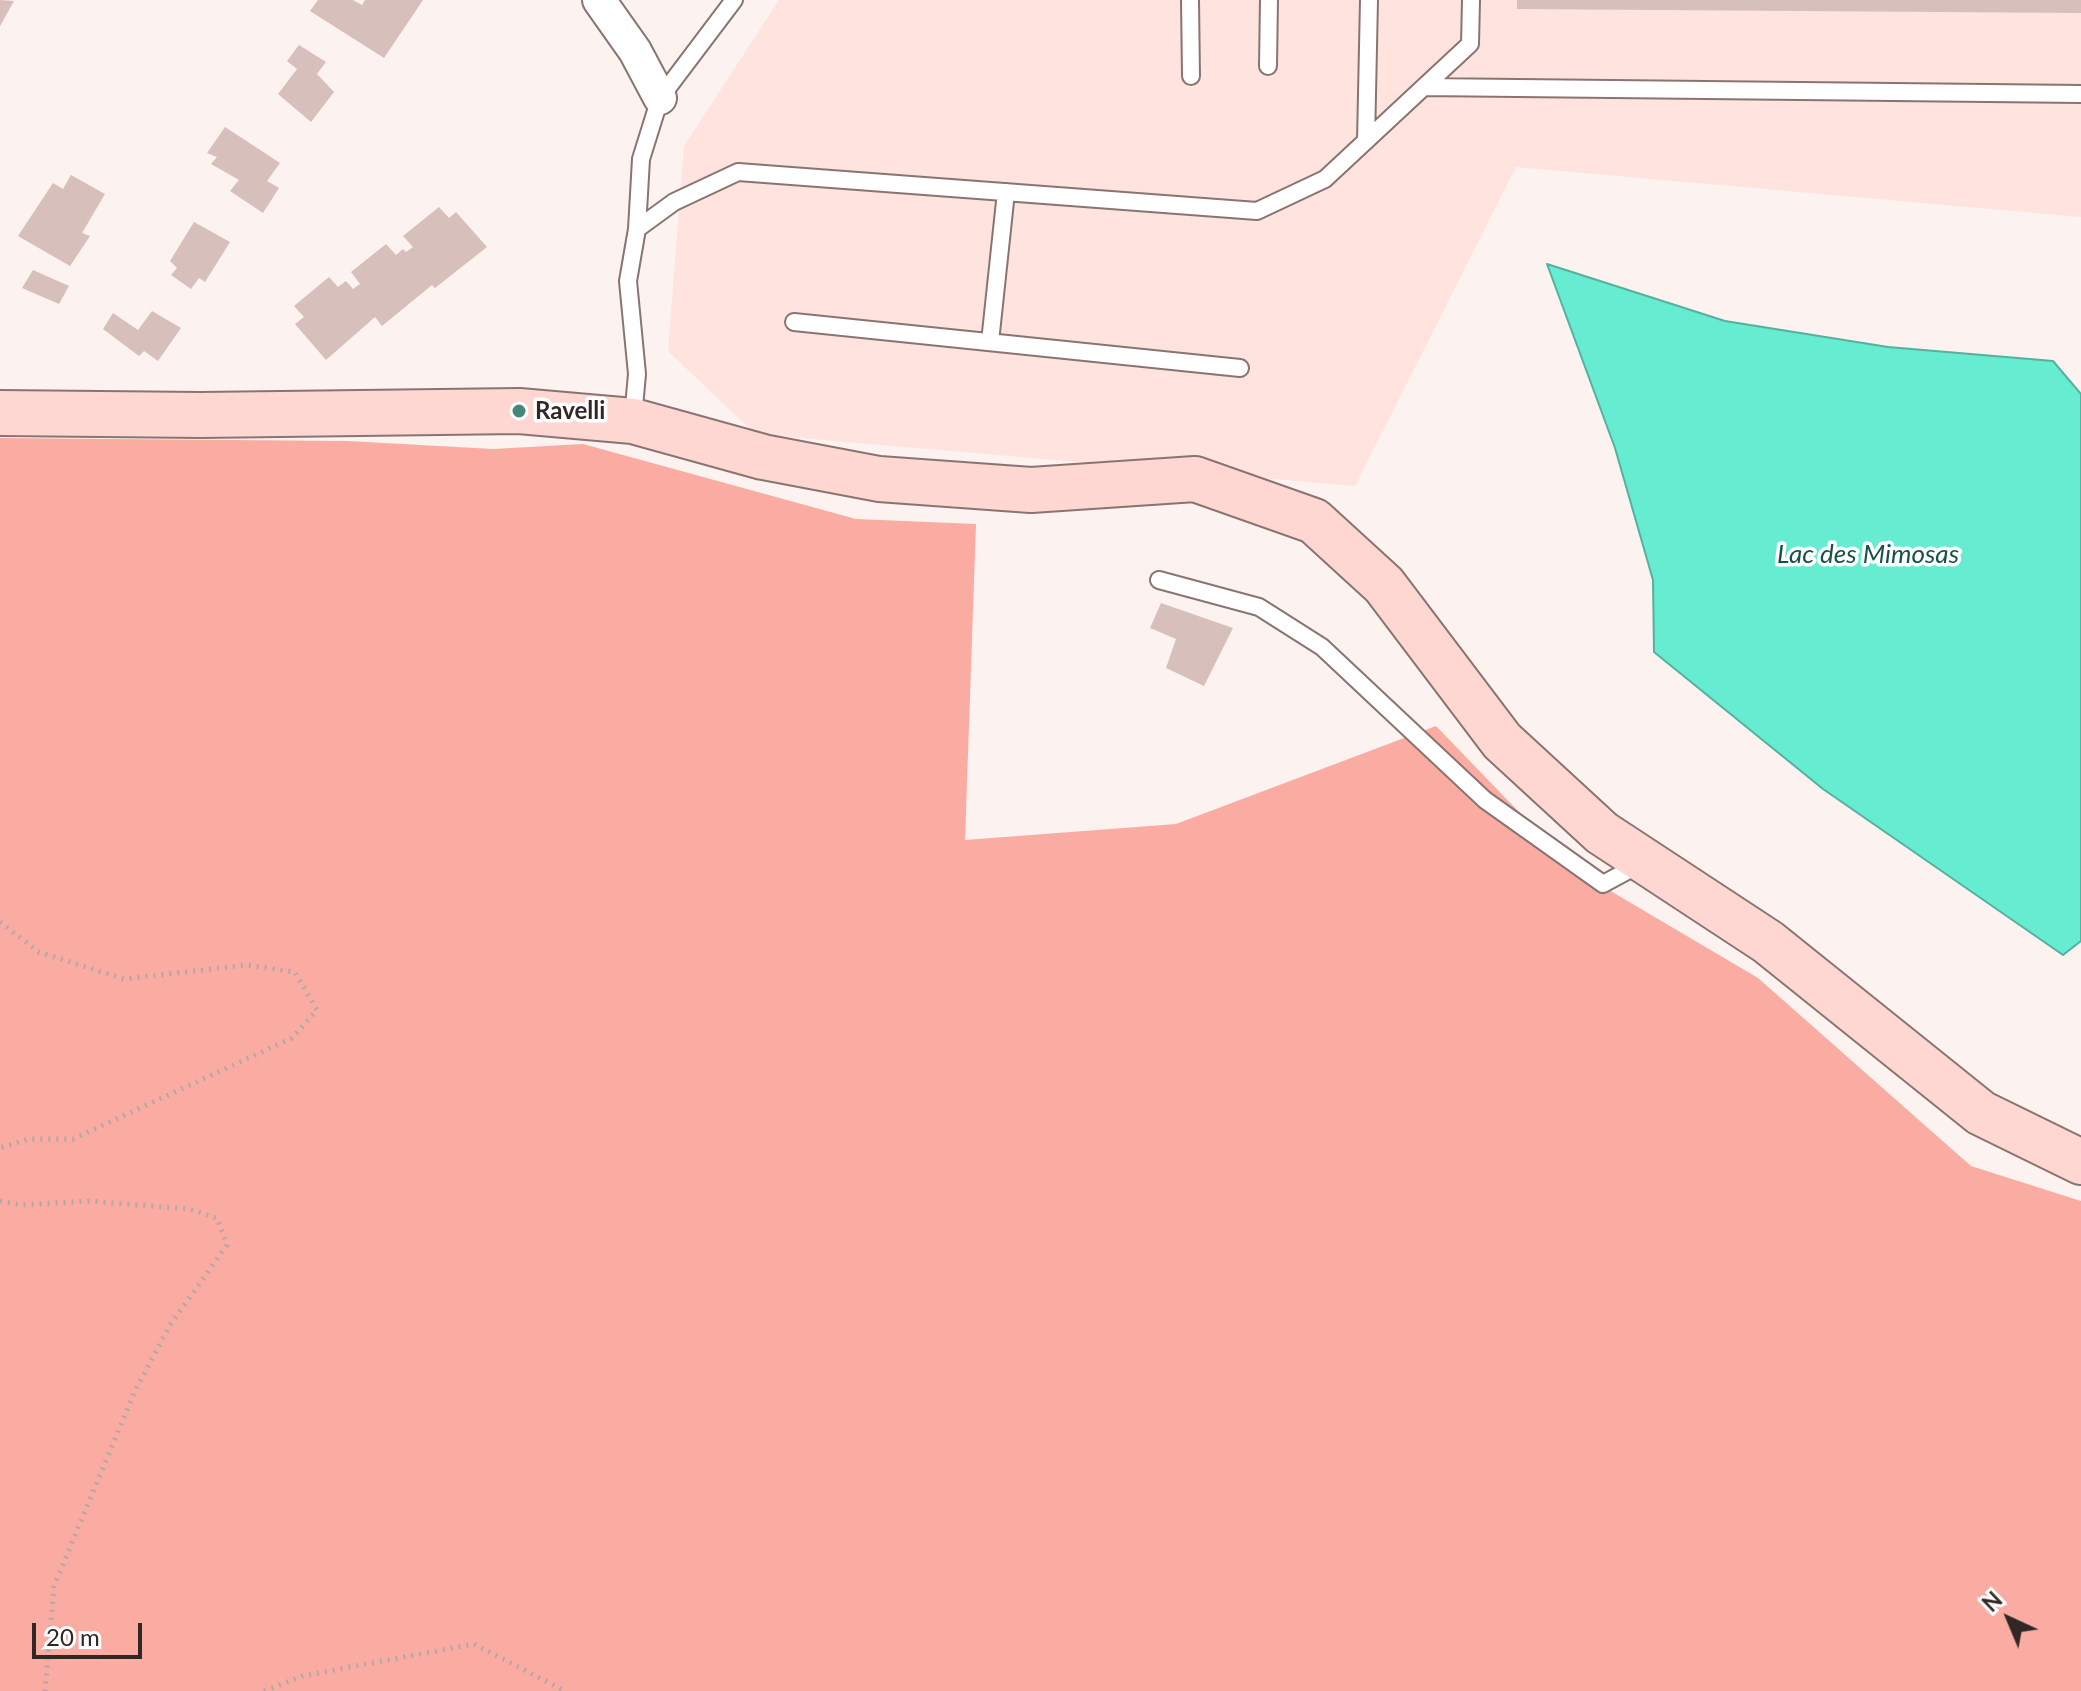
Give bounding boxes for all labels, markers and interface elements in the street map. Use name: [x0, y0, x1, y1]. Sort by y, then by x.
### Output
place label: Ravelli: [535, 397, 605, 425]
marker: Ravelli: [510, 402, 528, 420]
water label: Lac des Mimosas: [1777, 539, 1959, 571]
north arrow: [1969, 1579, 2049, 1659]
text: N: [1976, 1586, 2007, 1617]
scale bar: [36, 1607, 146, 1657]
text: 20 m: [46, 1622, 100, 1651]

